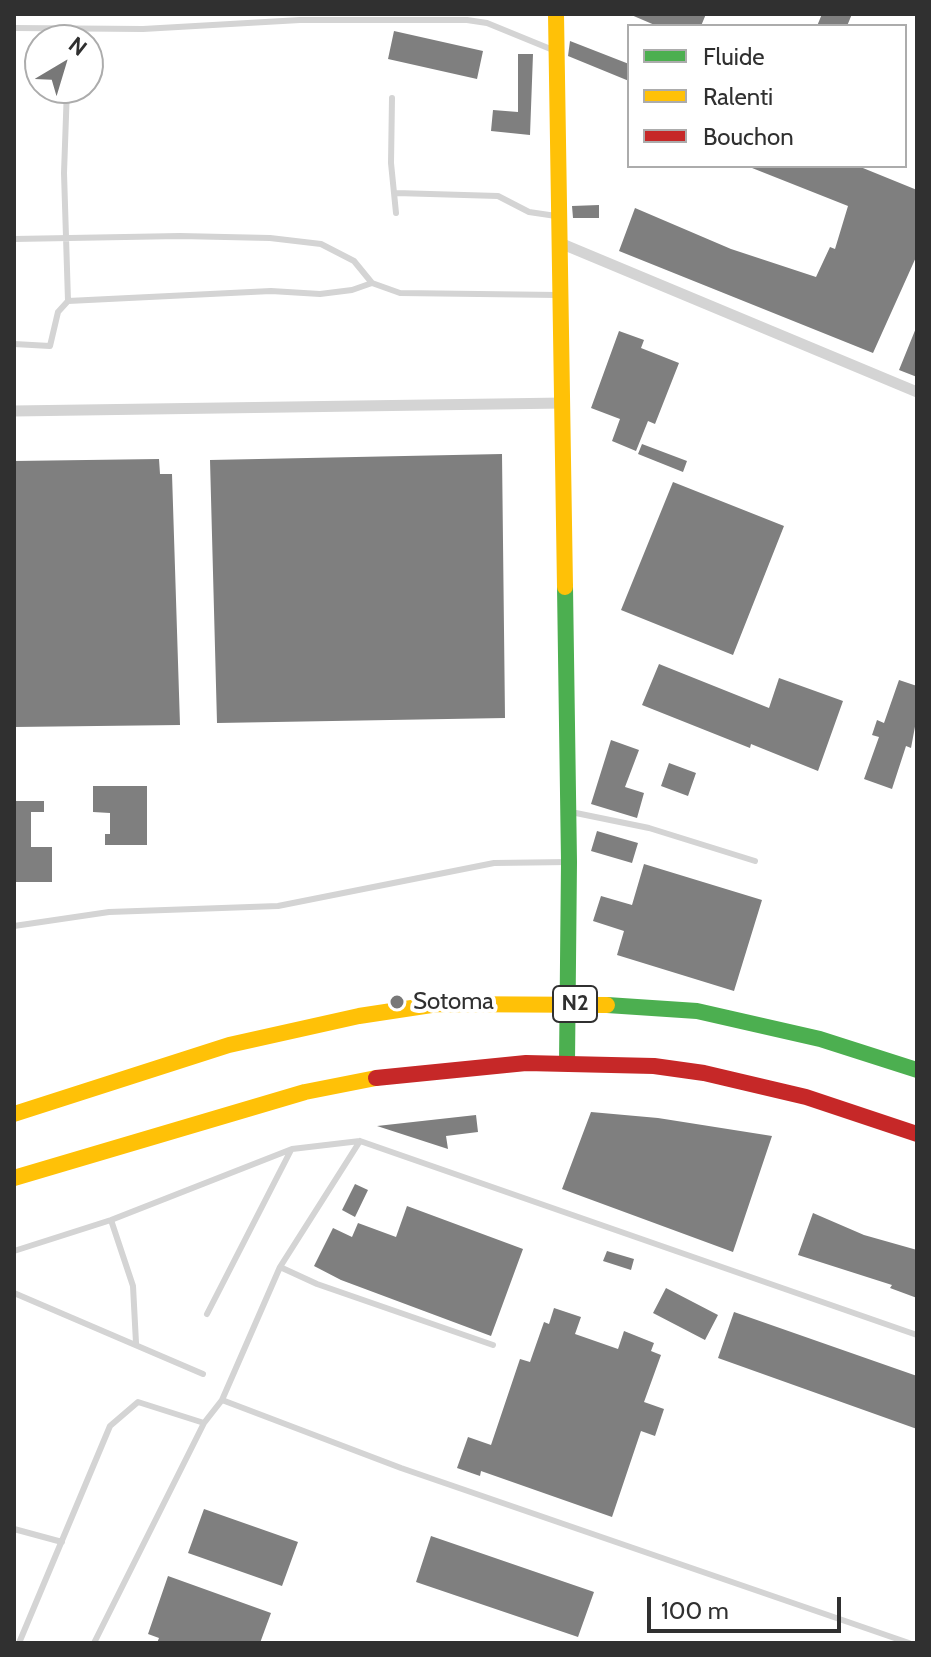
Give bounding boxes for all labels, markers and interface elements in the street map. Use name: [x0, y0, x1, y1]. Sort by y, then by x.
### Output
north arrow: [24, 24, 104, 104]
legend: [627, 24, 907, 168]
text: N: [63, 31, 92, 62]
text: Fluide: [703, 42, 765, 71]
text: Ralenti: [703, 82, 773, 111]
text: Bouchon: [703, 122, 794, 151]
road number: N2: [553, 986, 597, 1022]
place label: Sotoma: [413, 988, 494, 1016]
marker: Sotoma: [388, 993, 406, 1011]
scale bar: [651, 1581, 845, 1631]
text: 100 m: [661, 1596, 729, 1625]

